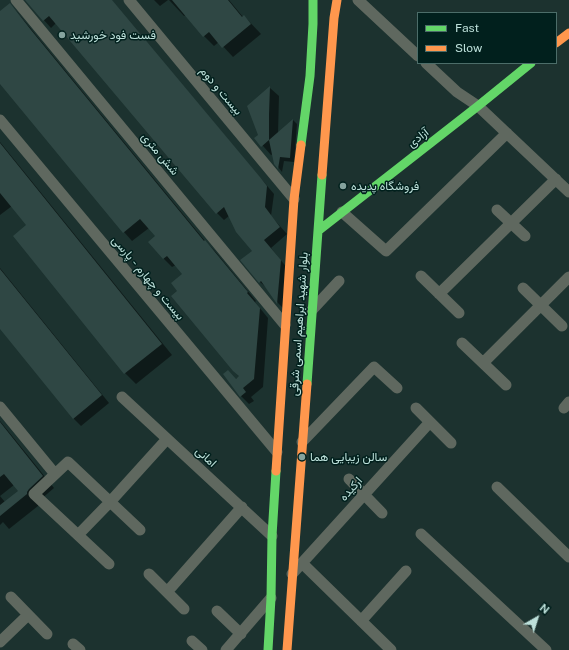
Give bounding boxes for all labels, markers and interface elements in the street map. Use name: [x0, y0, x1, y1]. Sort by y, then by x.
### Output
legend: [417, 12, 557, 64]
text: Fast: [455, 21, 479, 35]
place label: فست فود خورشید: [70, 28, 156, 42]
marker: فست فود خورشید: [57, 30, 67, 40]
text: Slow: [455, 41, 482, 55]
street label: بیست و دوم: [197, 64, 245, 118]
street label: آزادی: [404, 125, 432, 151]
street label: شش متری: [138, 130, 182, 178]
place label: فروشگاه پدیده: [351, 179, 419, 193]
marker: فروشگاه پدیده: [338, 181, 348, 191]
street label: بیست و چهارم - پارسی: [109, 233, 187, 323]
street label: بلوار شهید ابراهیم اسمی شرقی: [287, 252, 311, 396]
street label: امانی: [192, 444, 220, 470]
place label: سالن زیبایی هما: [310, 450, 387, 464]
marker: سالن زیبایی هما: [297, 452, 307, 462]
street label: ارکیده: [336, 474, 366, 504]
north arrow: [517, 598, 557, 638]
text: N: [537, 601, 552, 616]

